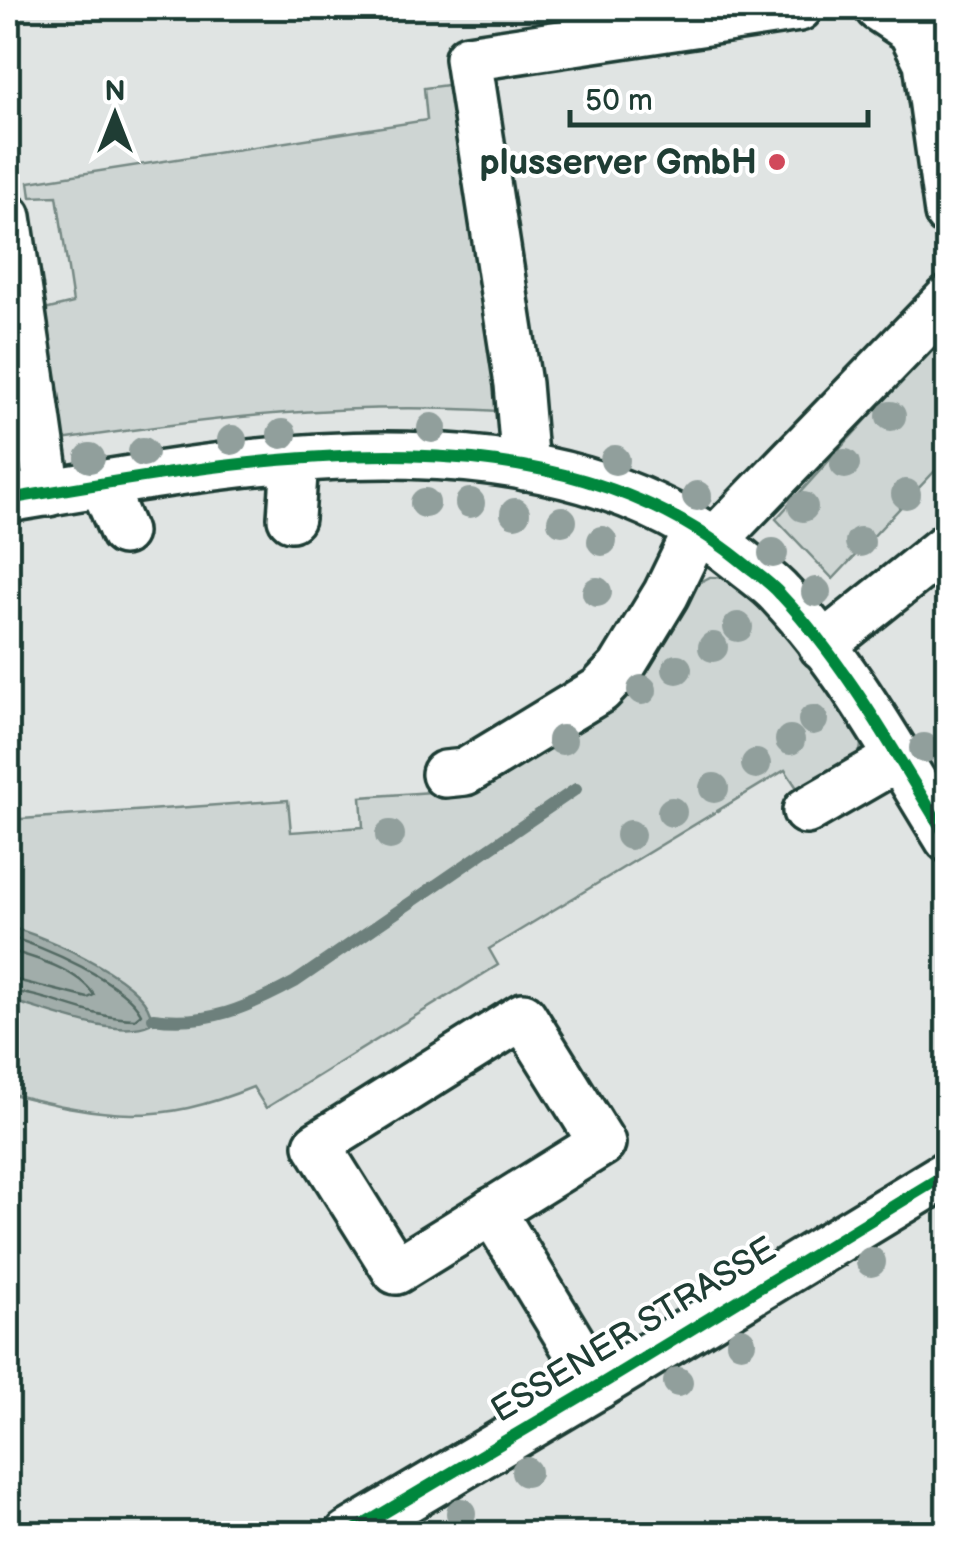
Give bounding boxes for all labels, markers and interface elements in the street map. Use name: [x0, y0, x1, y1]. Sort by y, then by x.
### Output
north arrow: [65, 65, 165, 165]
scale bar: [570, 65, 868, 127]
text: N: [104, 75, 126, 108]
text: 50 m: [585, 83, 653, 119]
place label: plusserver GmbH: [480, 142, 757, 185]
marker: plusserver GmbH: [766, 151, 788, 173]
street label: ESSENER STRASSE: [484, 1228, 784, 1432]

